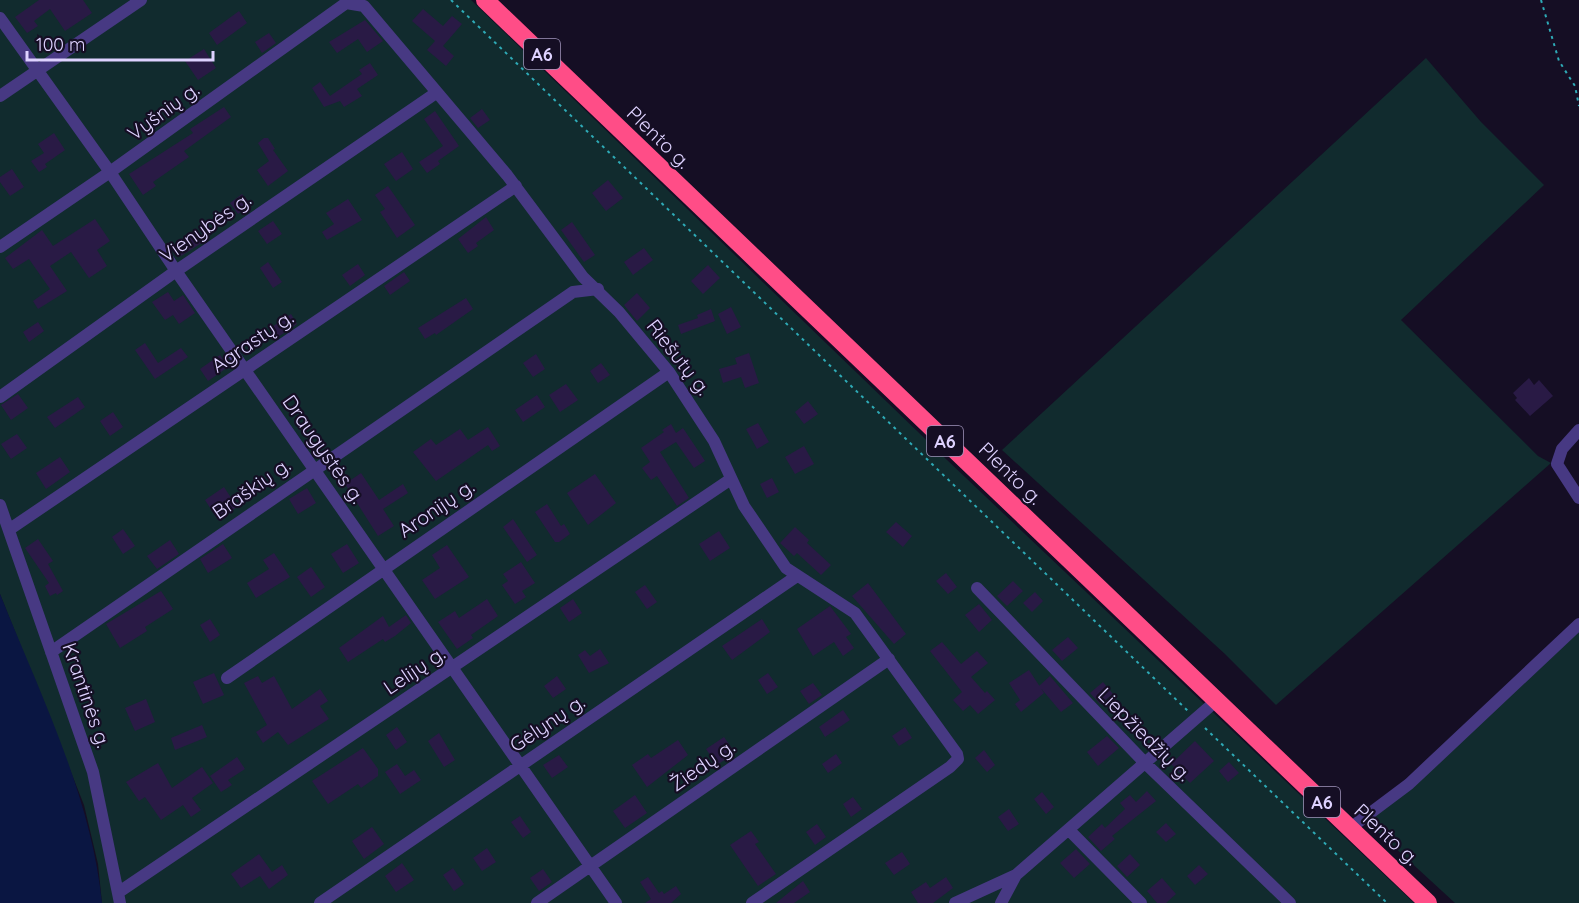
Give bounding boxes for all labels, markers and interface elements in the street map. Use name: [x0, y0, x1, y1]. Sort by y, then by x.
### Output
scale bar: [27, 24, 213, 62]
text: 100 m: [36, 33, 85, 56]
road number: A6: [524, 39, 560, 69]
street label: Vyšnių g.: [122, 77, 204, 145]
street label: Plento g.: [622, 100, 696, 174]
street label: Vienybės g.: [154, 186, 256, 268]
street label: Agrastų g.: [206, 304, 298, 378]
street label: Riešutų g.: [642, 314, 716, 400]
street label: Draugystės g.: [277, 390, 371, 508]
road number: A6: [927, 426, 963, 456]
street label: Plento g.: [974, 436, 1048, 510]
street label: Braškių g.: [207, 452, 295, 524]
street label: Aronijų g.: [393, 473, 479, 543]
street label: Krantinės g.: [57, 639, 117, 751]
street label: Lelijų g.: [378, 640, 450, 700]
street label: Liepžiedžių g.: [1093, 682, 1197, 786]
street label: Gėlynų g.: [505, 689, 589, 757]
street label: Žiedų g.: [665, 734, 739, 796]
road number: A6: [1304, 787, 1340, 817]
street label: Plento g.: [1349, 798, 1425, 870]

